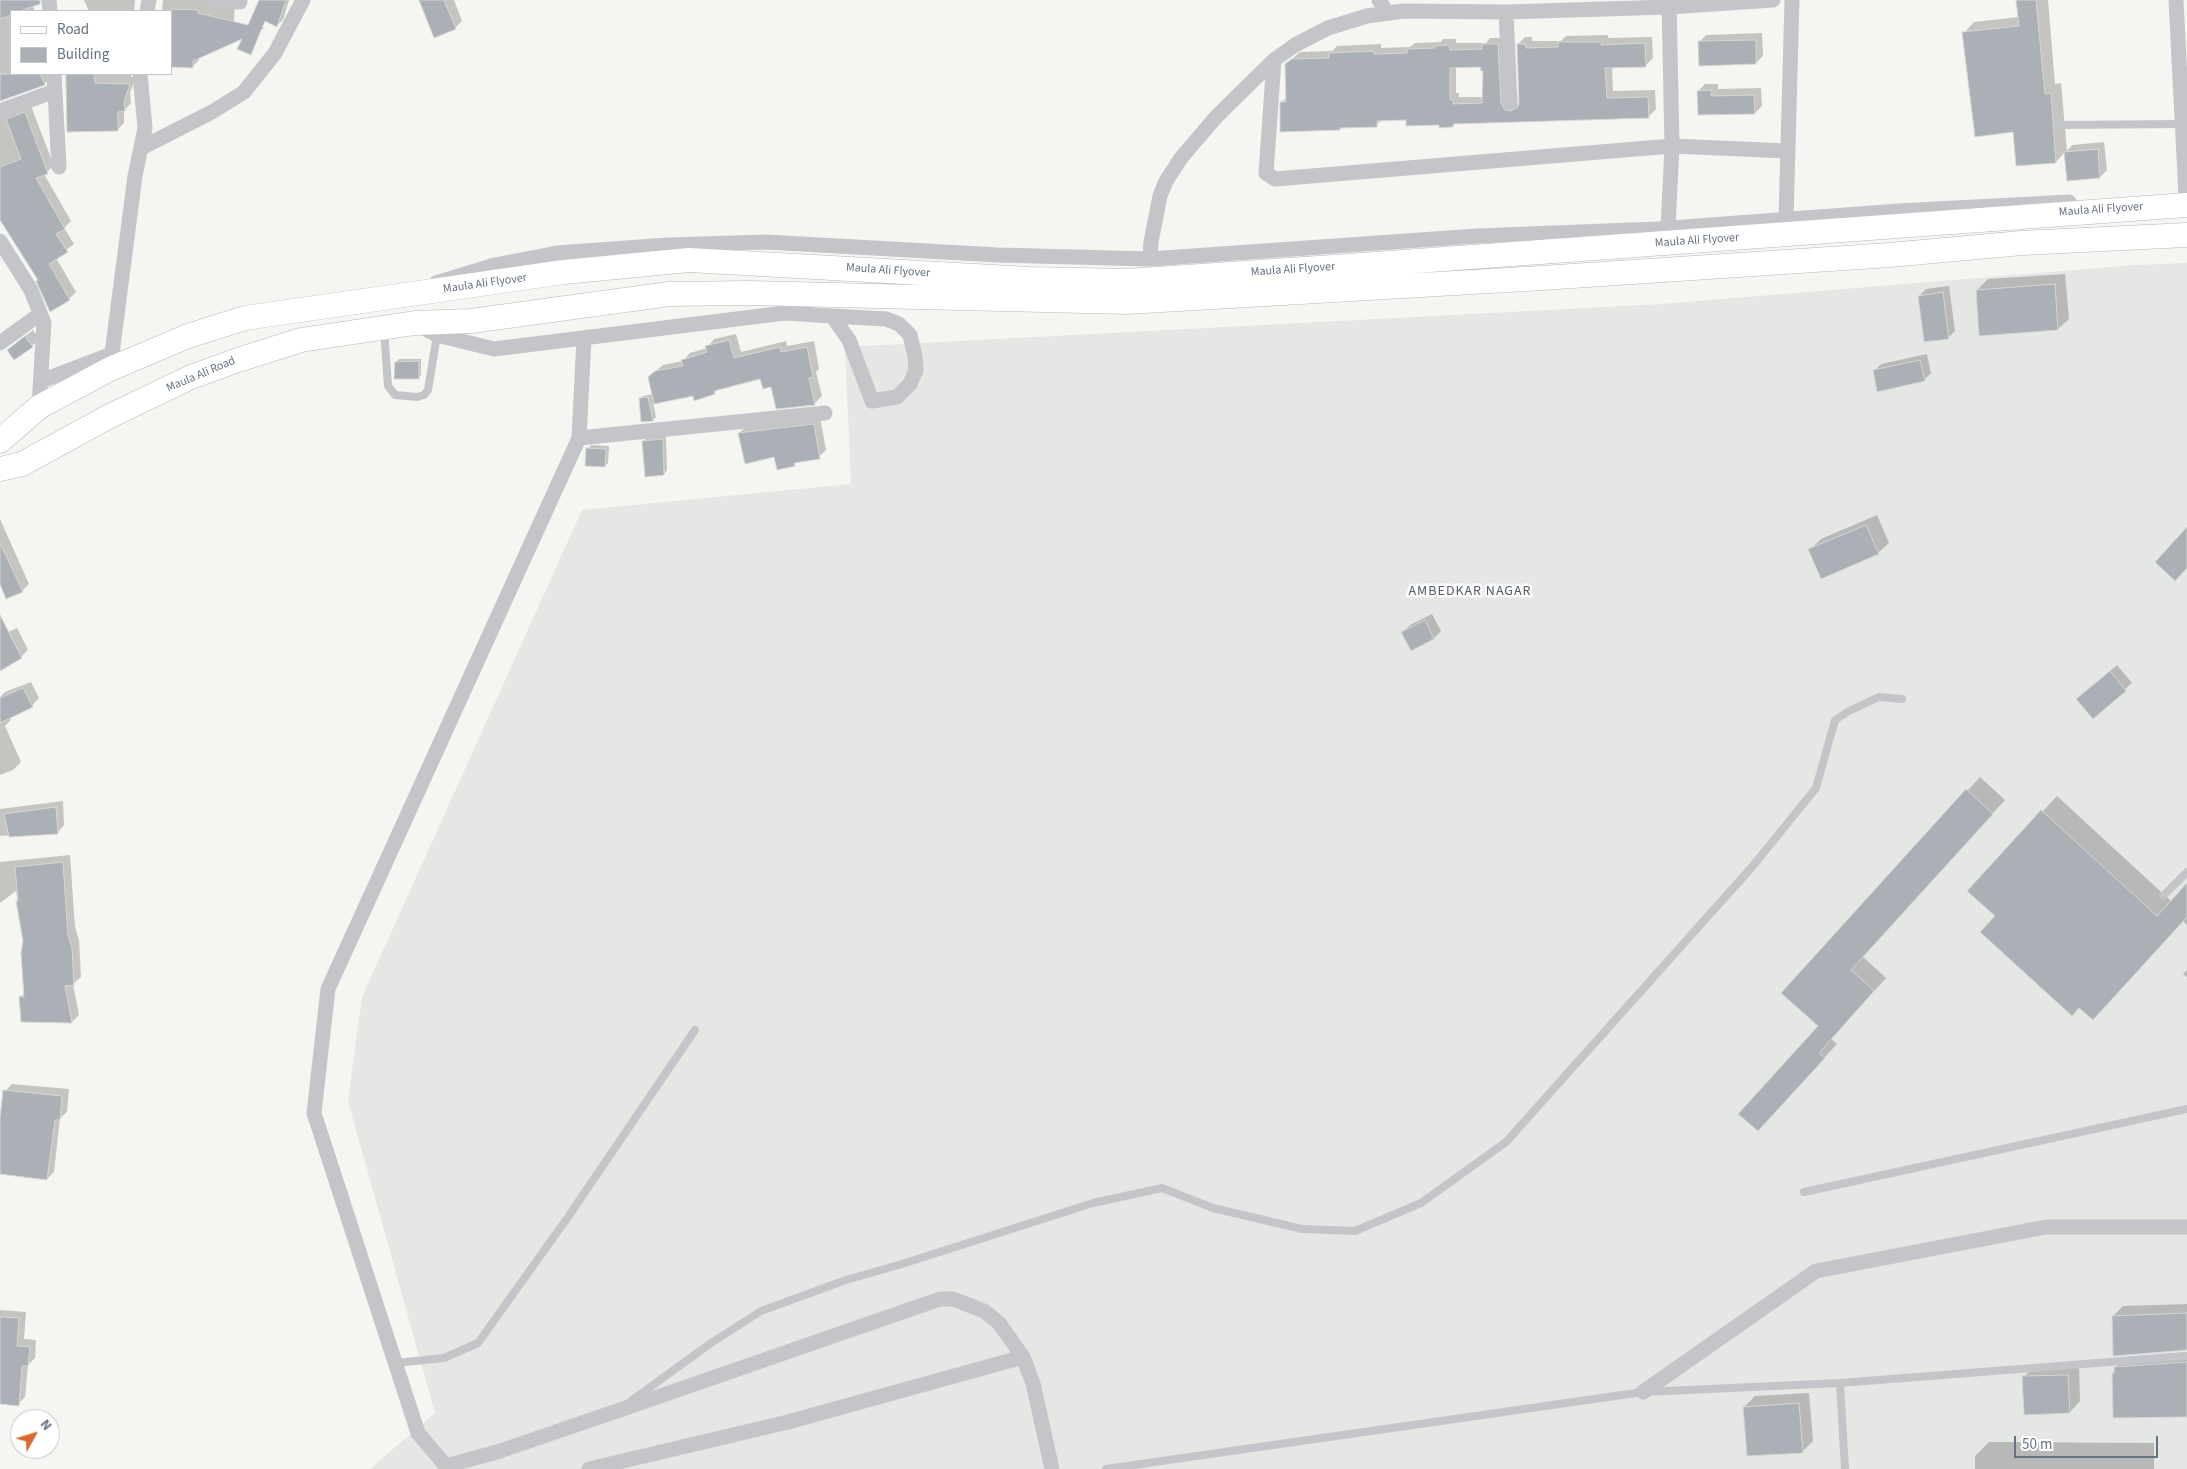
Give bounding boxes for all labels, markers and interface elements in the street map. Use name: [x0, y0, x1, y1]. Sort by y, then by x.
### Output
legend: [10, 10, 172, 75]
text: Road: [57, 19, 89, 40]
text: Building: [57, 44, 109, 65]
street label: Maula Ali Flyover: [2058, 200, 2144, 220]
street label: Maula Ali Flyover: [1654, 231, 1740, 251]
street label: Maula Ali Flyover: [1250, 260, 1336, 280]
street label: Maula Ali Flyover: [845, 261, 931, 281]
street label: Maula Ali Flyover: [442, 271, 528, 297]
street label: Maula Ali Road: [164, 354, 238, 396]
district label: AMBEDKAR NAGAR: [1407, 584, 1533, 600]
north arrow: [10, 1409, 60, 1459]
text: N: [35, 1415, 57, 1435]
scale bar: [2017, 1426, 2161, 1458]
text: 50 m: [2022, 1434, 2052, 1455]

